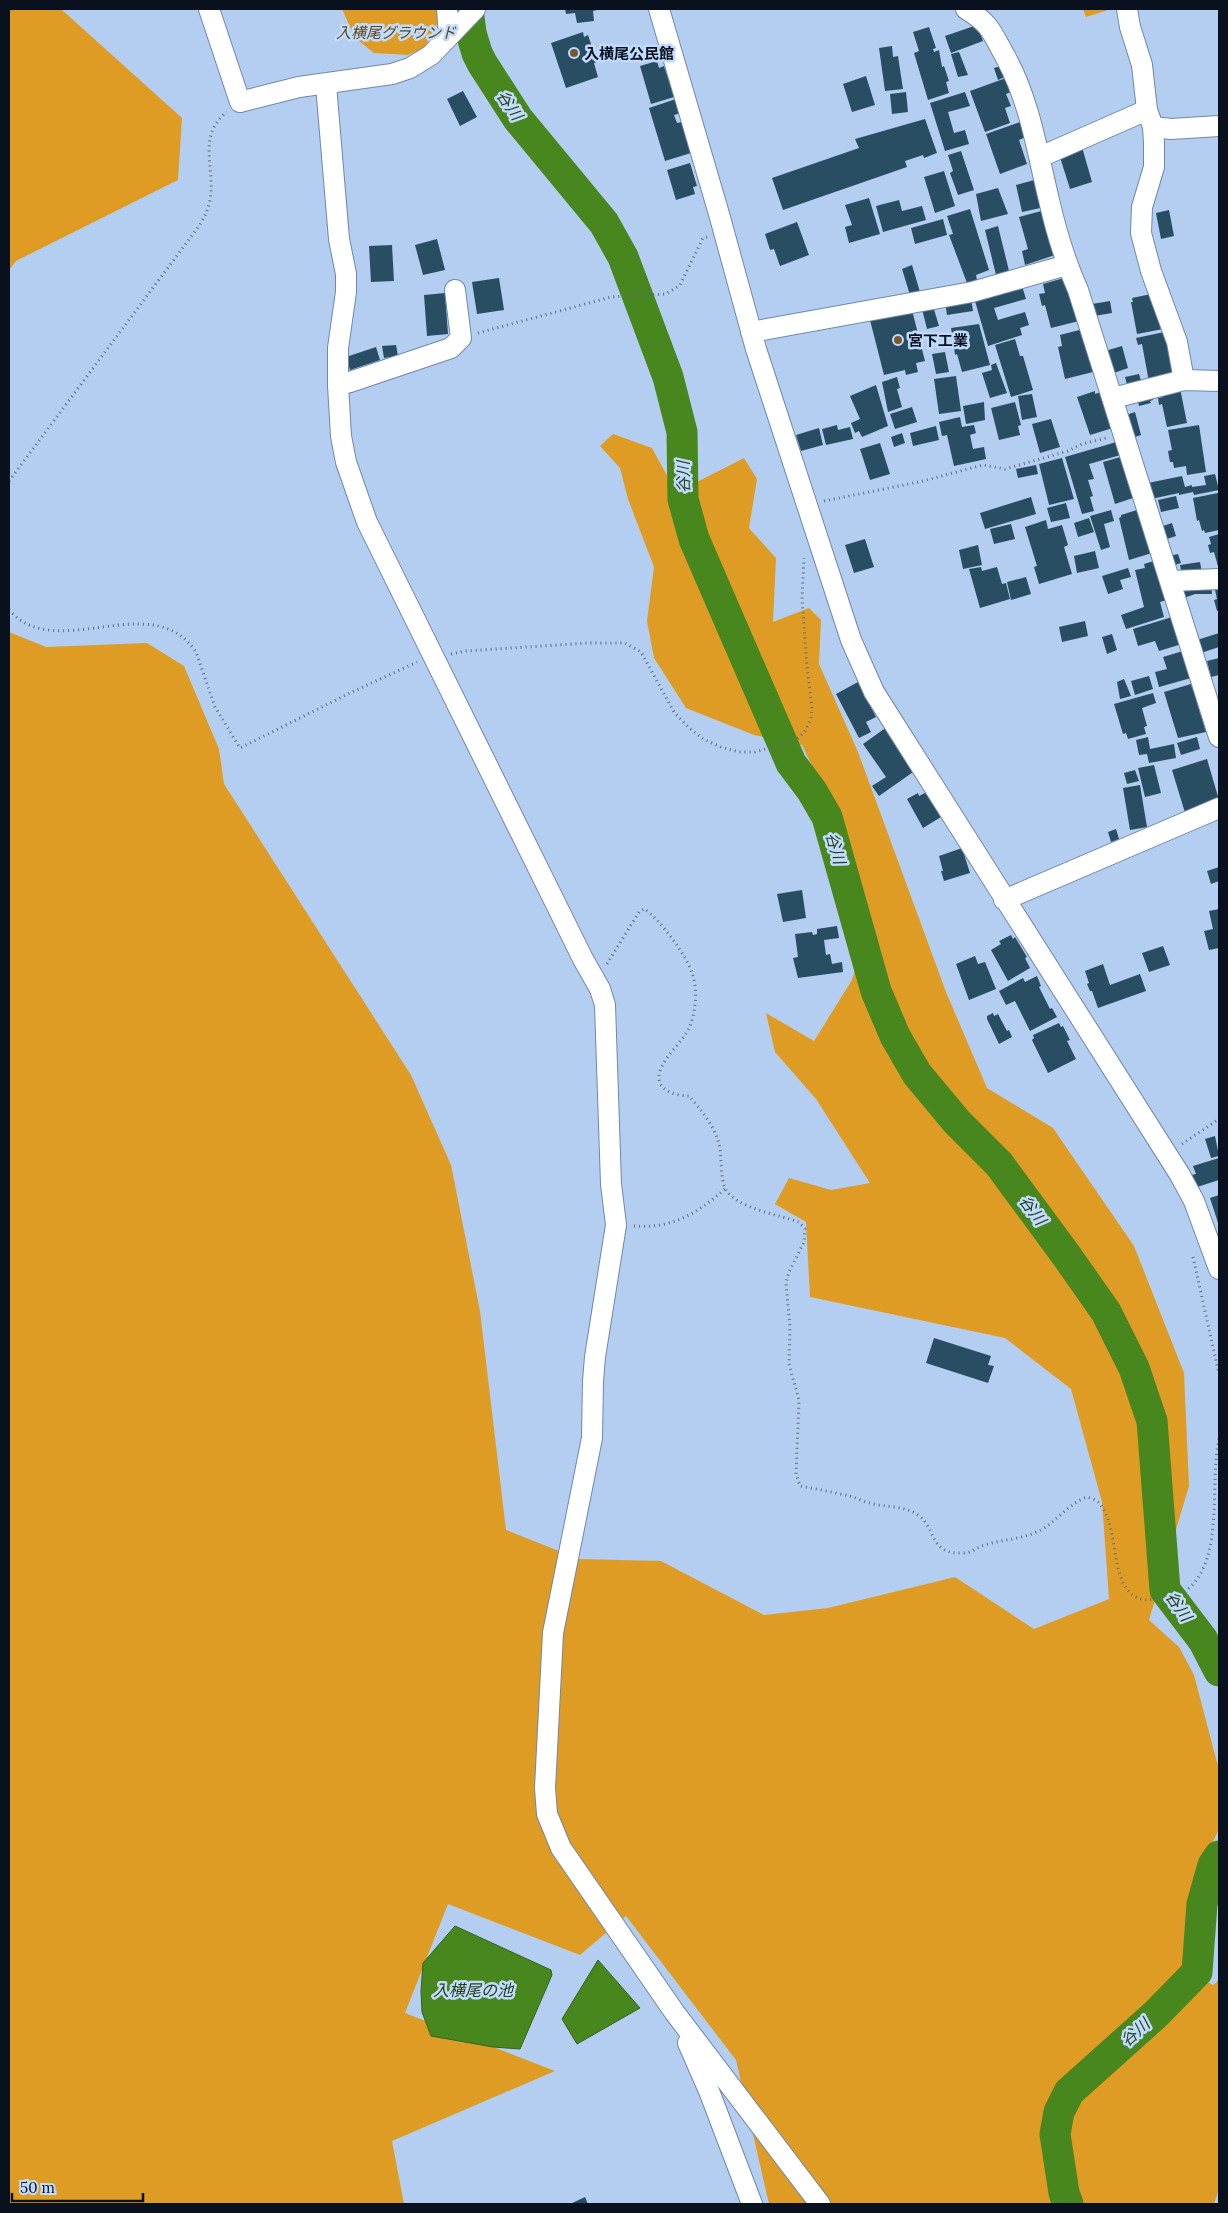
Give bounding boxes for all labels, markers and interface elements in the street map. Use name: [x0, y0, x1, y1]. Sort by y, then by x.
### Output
park label: 入横尾グラウンド: [336, 23, 457, 42]
place label: 入横尾公民館: [584, 44, 674, 63]
marker: 入横尾公民館: [568, 47, 580, 59]
water label: 谷川: [493, 86, 528, 126]
place label: 宮下工業: [908, 331, 968, 350]
marker: 宮下工業: [892, 334, 904, 346]
water label: 谷川: [673, 459, 693, 493]
water label: 谷川: [822, 830, 851, 868]
water label: 谷川: [1015, 1191, 1052, 1230]
water label: 谷川: [1162, 1587, 1198, 1626]
water label: 入横尾の池: [433, 1980, 515, 2000]
water label: 谷川: [1116, 2013, 1155, 2050]
scale bar: [12, 2170, 144, 2202]
text: 50 m: [20, 2178, 55, 2197]

